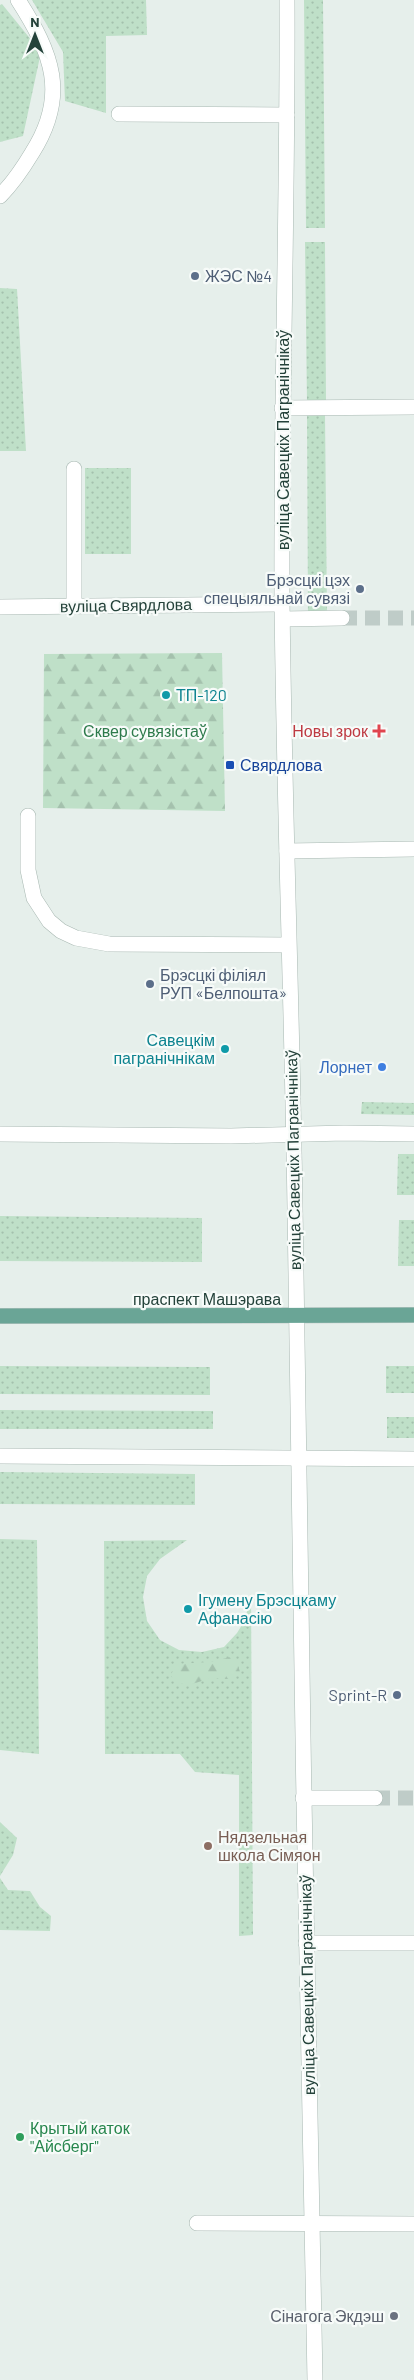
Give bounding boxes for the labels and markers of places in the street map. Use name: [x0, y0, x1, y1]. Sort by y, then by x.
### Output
place label: ЖЭС №4: [205, 266, 272, 285]
marker: ЖЭС №4: [189, 270, 201, 282]
place label: Брэсцкі цэх спецыяльнай сувязі: [204, 570, 350, 607]
marker: Брэсцкі цэх спецыяльнай сувязі: [354, 583, 366, 595]
place label: ТП-120: [176, 685, 227, 704]
marker: ТП-120: [160, 689, 172, 701]
place label: Новы зрок: [292, 721, 369, 740]
marker: Новы зрок: [372, 724, 386, 738]
place label: Свярдлова: [240, 755, 322, 774]
marker: Свярдлова: [224, 759, 236, 771]
place label: Брэсцкі філіял РУП «Белпошта»: [160, 965, 287, 1002]
marker: Брэсцкі філіял РУП «Белпошта»: [144, 978, 156, 990]
place label: Савецкім пагранічнікам: [113, 1030, 215, 1067]
marker: Савецкім пагранічнікам: [219, 1043, 231, 1055]
place label: Лорнет: [319, 1057, 373, 1076]
marker: Лорнет: [376, 1061, 388, 1073]
place label: Ігумену Брэсцкаму Афанасію: [198, 1590, 336, 1627]
marker: Ігумену Брэсцкаму Афанасію: [182, 1603, 194, 1615]
place label: Sprint-R: [329, 1685, 387, 1704]
marker: Sprint-R: [391, 1689, 403, 1701]
place label: Нядзельная школа Сімяон: [218, 1827, 321, 1864]
marker: Нядзельная школа Сімяон: [202, 1840, 214, 1852]
place label: Крытый каток "Айсберг": [30, 2118, 131, 2155]
marker: Крытый каток "Айсберг": [14, 2131, 26, 2143]
place label: Сінагога Экдэш: [270, 2306, 384, 2325]
marker: Сінагога Экдэш: [388, 2310, 400, 2322]

